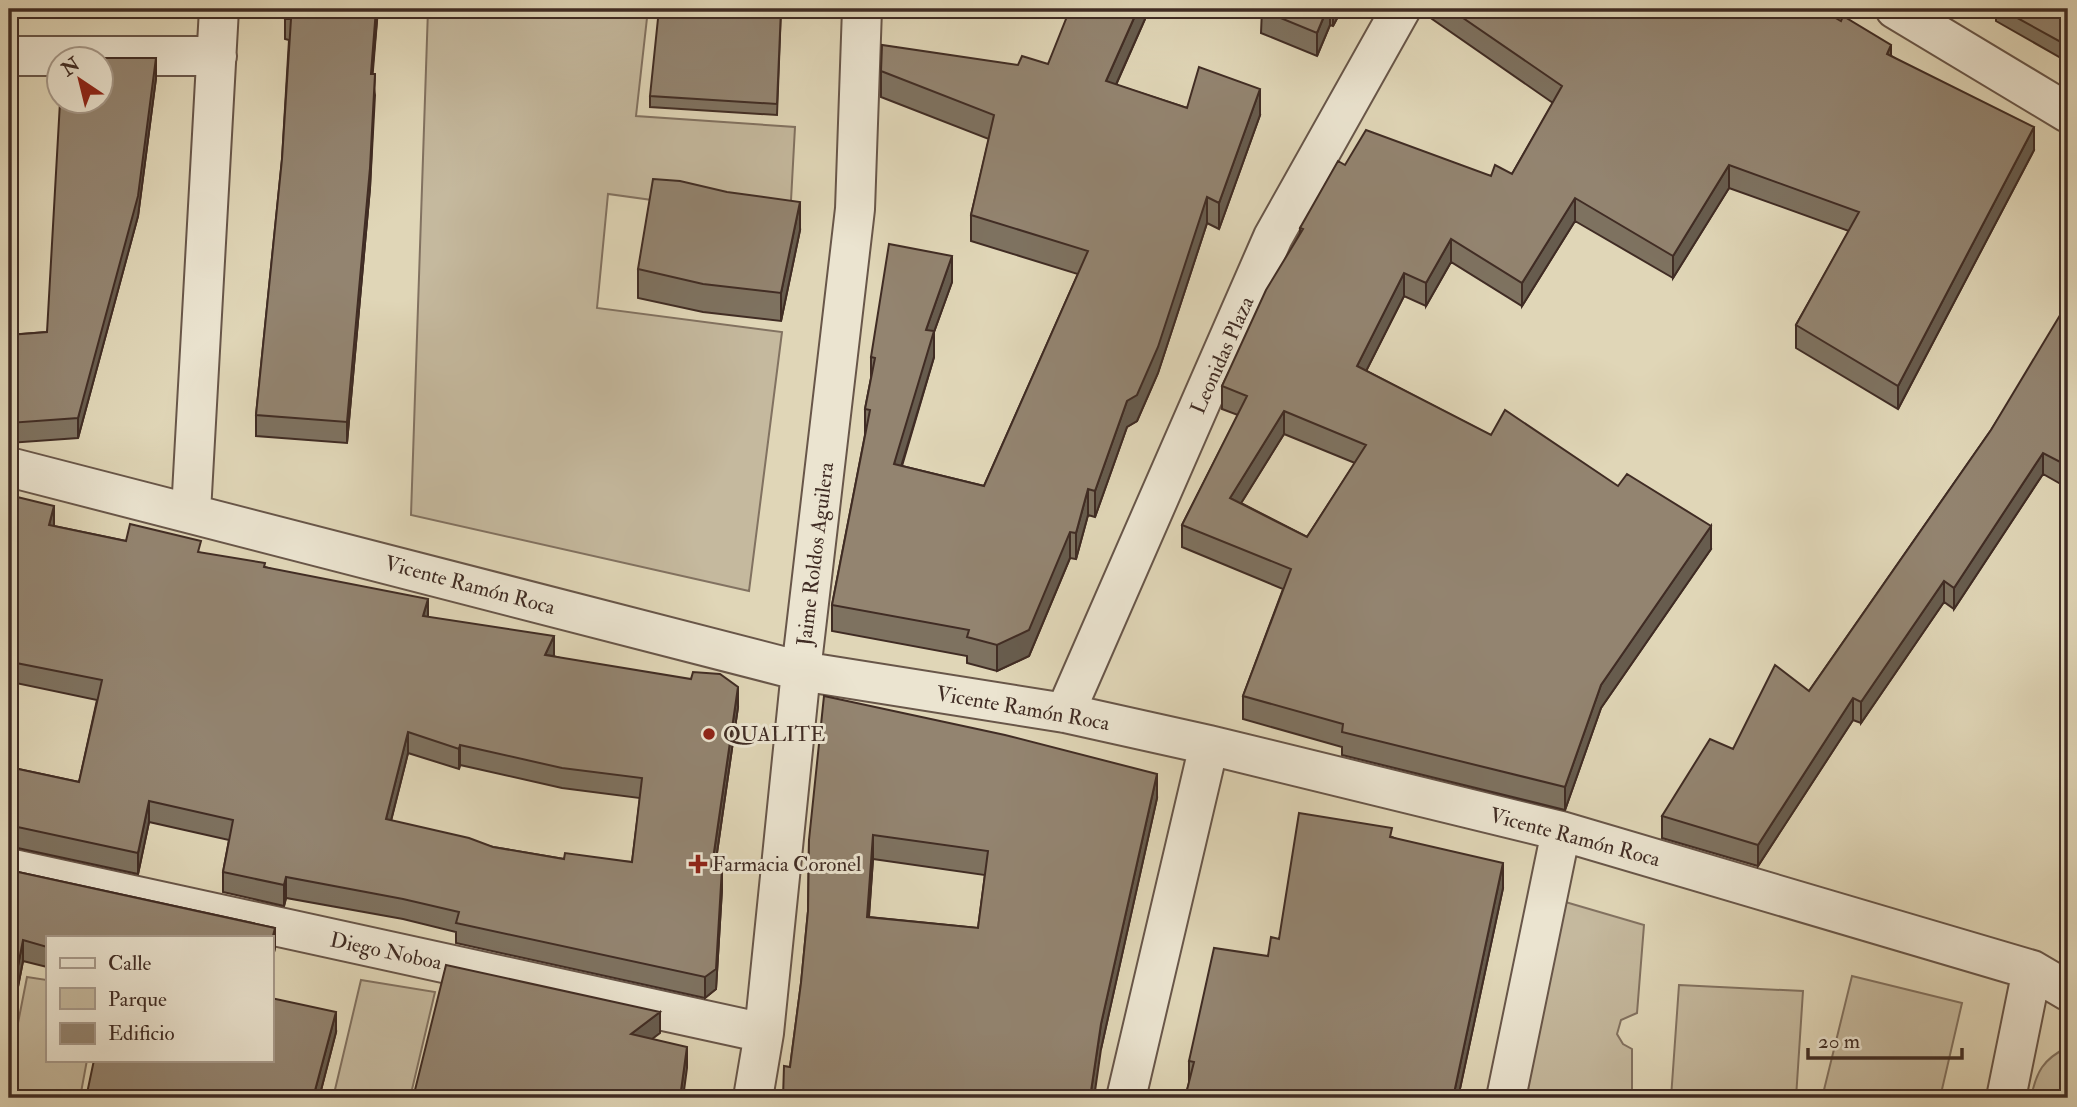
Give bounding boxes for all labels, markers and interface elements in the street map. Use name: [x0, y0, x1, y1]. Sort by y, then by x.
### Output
north arrow: [46, 46, 116, 116]
text: N: [56, 52, 85, 82]
street label: Leonidas Plaza: [1184, 292, 1261, 418]
street label: Jaime Roldos Aguilera: [791, 460, 840, 648]
street label: Vicente Ramón Roca: [382, 550, 558, 621]
street label: Vicente Ramón Roca: [934, 680, 1112, 737]
place label: QUALITE: [723, 721, 825, 748]
marker: QUALITE: [701, 726, 717, 742]
street label: Vicente Ramón Roca: [1487, 802, 1663, 873]
place label: Farmacia Coronel: [712, 851, 862, 878]
marker: Farmacia Coronel: [690, 856, 706, 872]
street label: Diego Noboa: [327, 926, 445, 977]
legend: [46, 936, 273, 1062]
text: Calle: [108, 950, 152, 977]
text: Parque: [108, 986, 167, 1013]
scale bar: [1808, 1016, 1962, 1060]
text: Edificio: [108, 1020, 175, 1047]
text: 20 m: [1818, 1028, 1860, 1055]

